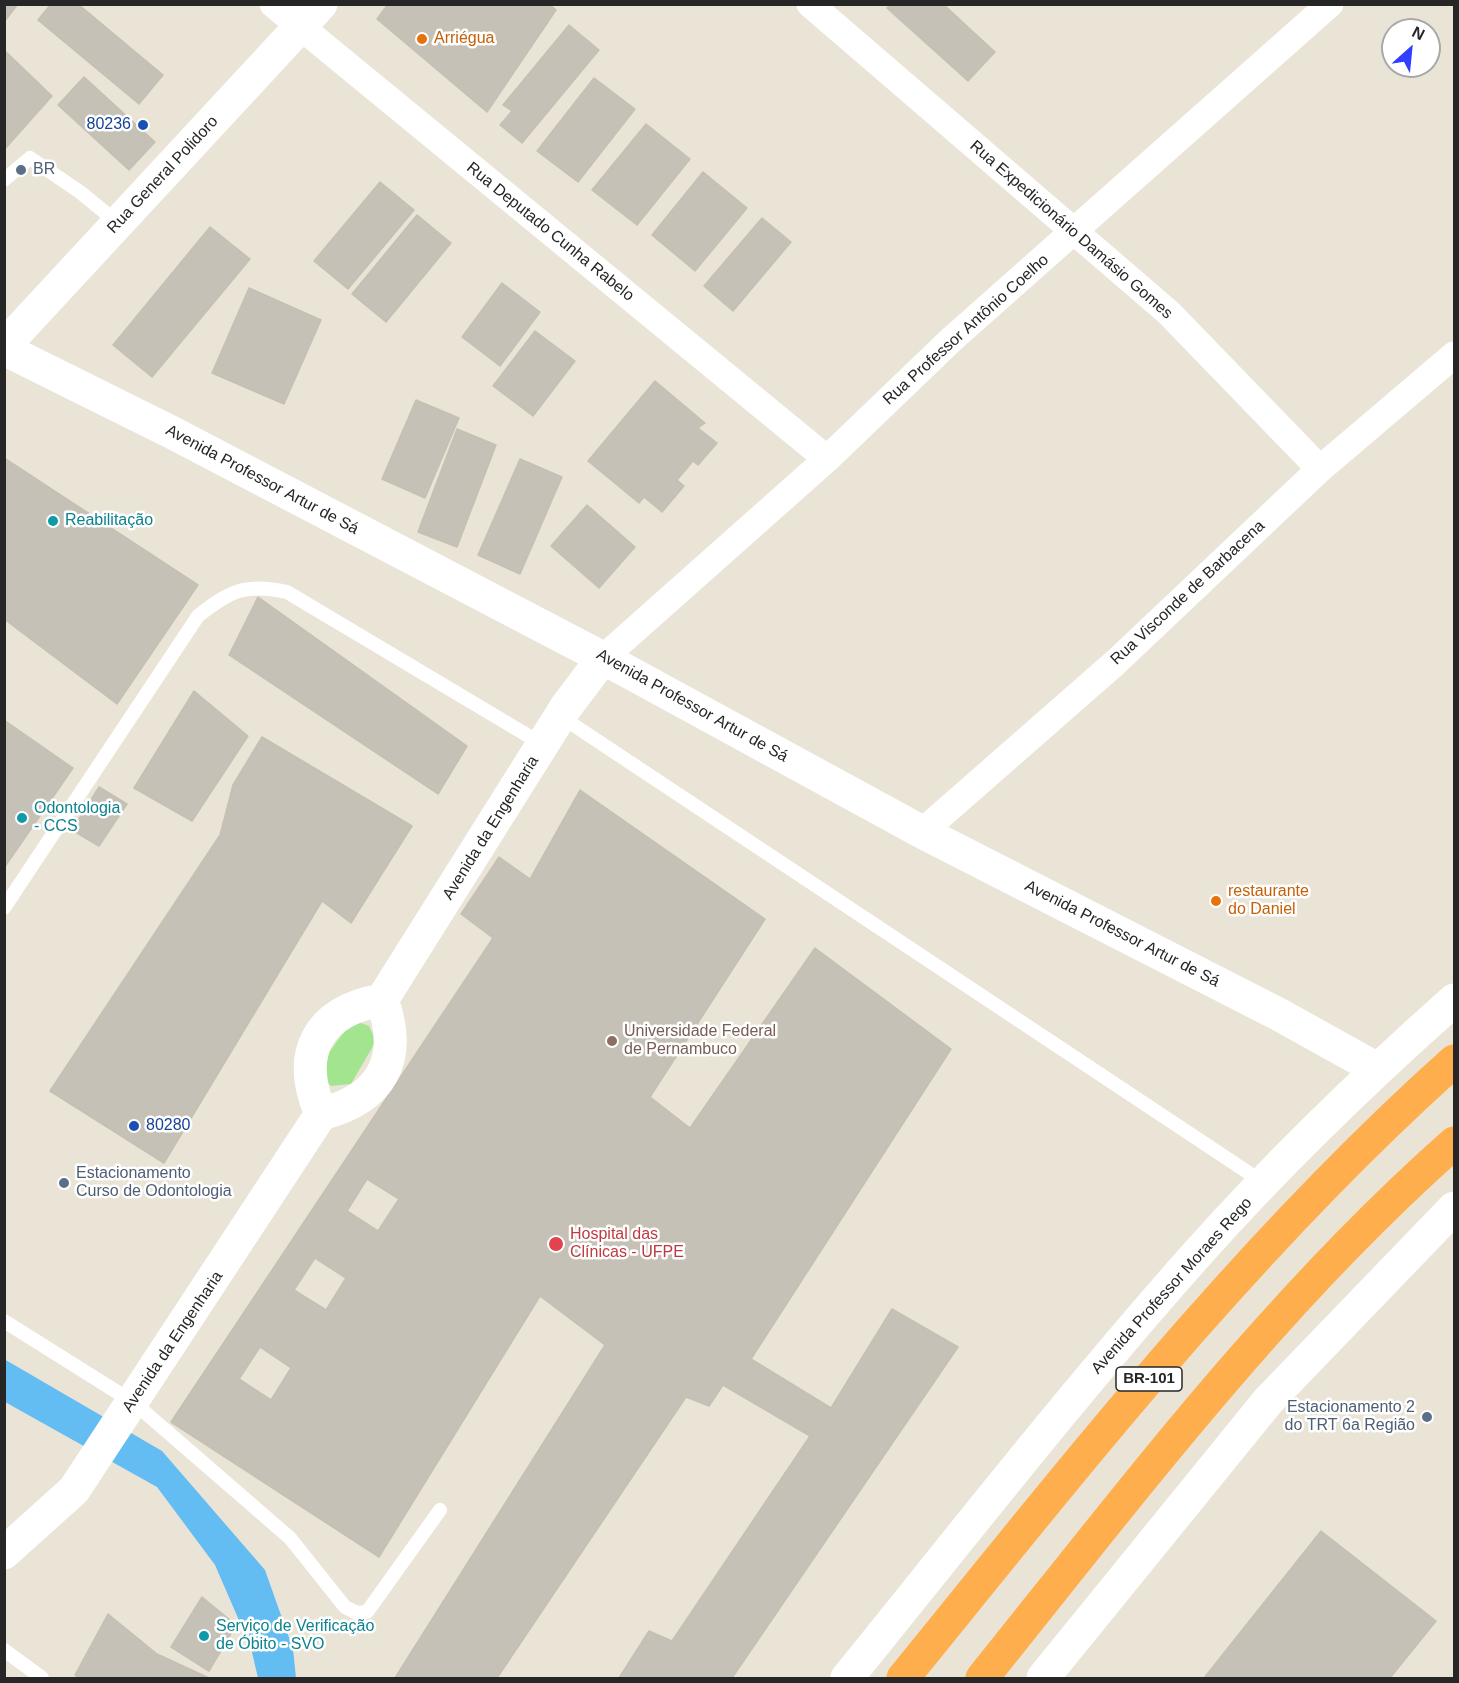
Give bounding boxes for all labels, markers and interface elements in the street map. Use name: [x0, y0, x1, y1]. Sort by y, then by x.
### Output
north arrow: [1381, 18, 1441, 78]
text: N: [1409, 23, 1428, 43]
place label: Arriégua: [434, 29, 494, 49]
marker: Arriégua: [415, 32, 429, 46]
street label: Rua General Polidoro: [104, 112, 222, 238]
place label: 80236: [87, 115, 131, 135]
marker: 80236: [136, 118, 150, 132]
street label: Rua Expedicionário Damásio Gomes: [966, 137, 1176, 323]
street label: Rua Deputado Cunha Rabelo: [462, 158, 638, 306]
place label: BR: [33, 160, 55, 180]
marker: BR: [14, 163, 28, 177]
street label: Rua Professor Antônio Coelho: [879, 251, 1053, 409]
street label: Avenida Professor Artur de Sá: [162, 421, 362, 539]
place label: Reabilitação: [65, 511, 153, 531]
marker: Reabilitação: [46, 514, 60, 528]
street label: Rua Visconde de Barbacena: [1107, 517, 1269, 669]
street label: Avenida Professor Artur de Sá: [593, 645, 791, 767]
street label: Avenida da Engenharia: [439, 752, 543, 904]
place label: Odontologia - CCS: [34, 799, 120, 837]
marker: Odontologia - CCS: [15, 811, 29, 825]
street label: Avenida Professor Artur de Sá: [1021, 876, 1223, 992]
place label: restaurante do Daniel: [1228, 882, 1309, 920]
marker: restaurante do Daniel: [1209, 894, 1223, 908]
place label: Universidade Federal de Pernambuco: [624, 1022, 776, 1060]
marker: Universidade Federal de Pernambuco: [605, 1034, 619, 1048]
place label: 80280: [146, 1116, 190, 1136]
marker: 80280: [127, 1119, 141, 1133]
place label: Estacionamento Curso de Odontologia: [76, 1164, 232, 1202]
marker: Estacionamento Curso de Odontologia: [57, 1176, 71, 1190]
street label: Avenida Professor Moraes Rego: [1088, 1194, 1256, 1378]
place label: Hospital das Clínicas - UFPE: [570, 1225, 684, 1263]
marker: Hospital das Clínicas - UFPE: [547, 1235, 565, 1253]
street label: Avenida da Engenharia: [119, 1268, 227, 1416]
road number: BR-101: [1116, 1367, 1182, 1391]
place label: Estacionamento 2 do TRT 6a Região: [1285, 1398, 1415, 1436]
marker: Estacionamento 2 do TRT 6a Região: [1420, 1410, 1434, 1424]
place label: Serviço de Verificação de Óbito - SVO: [216, 1617, 374, 1655]
marker: Serviço de Verificação de Óbito - SVO: [197, 1629, 211, 1643]

